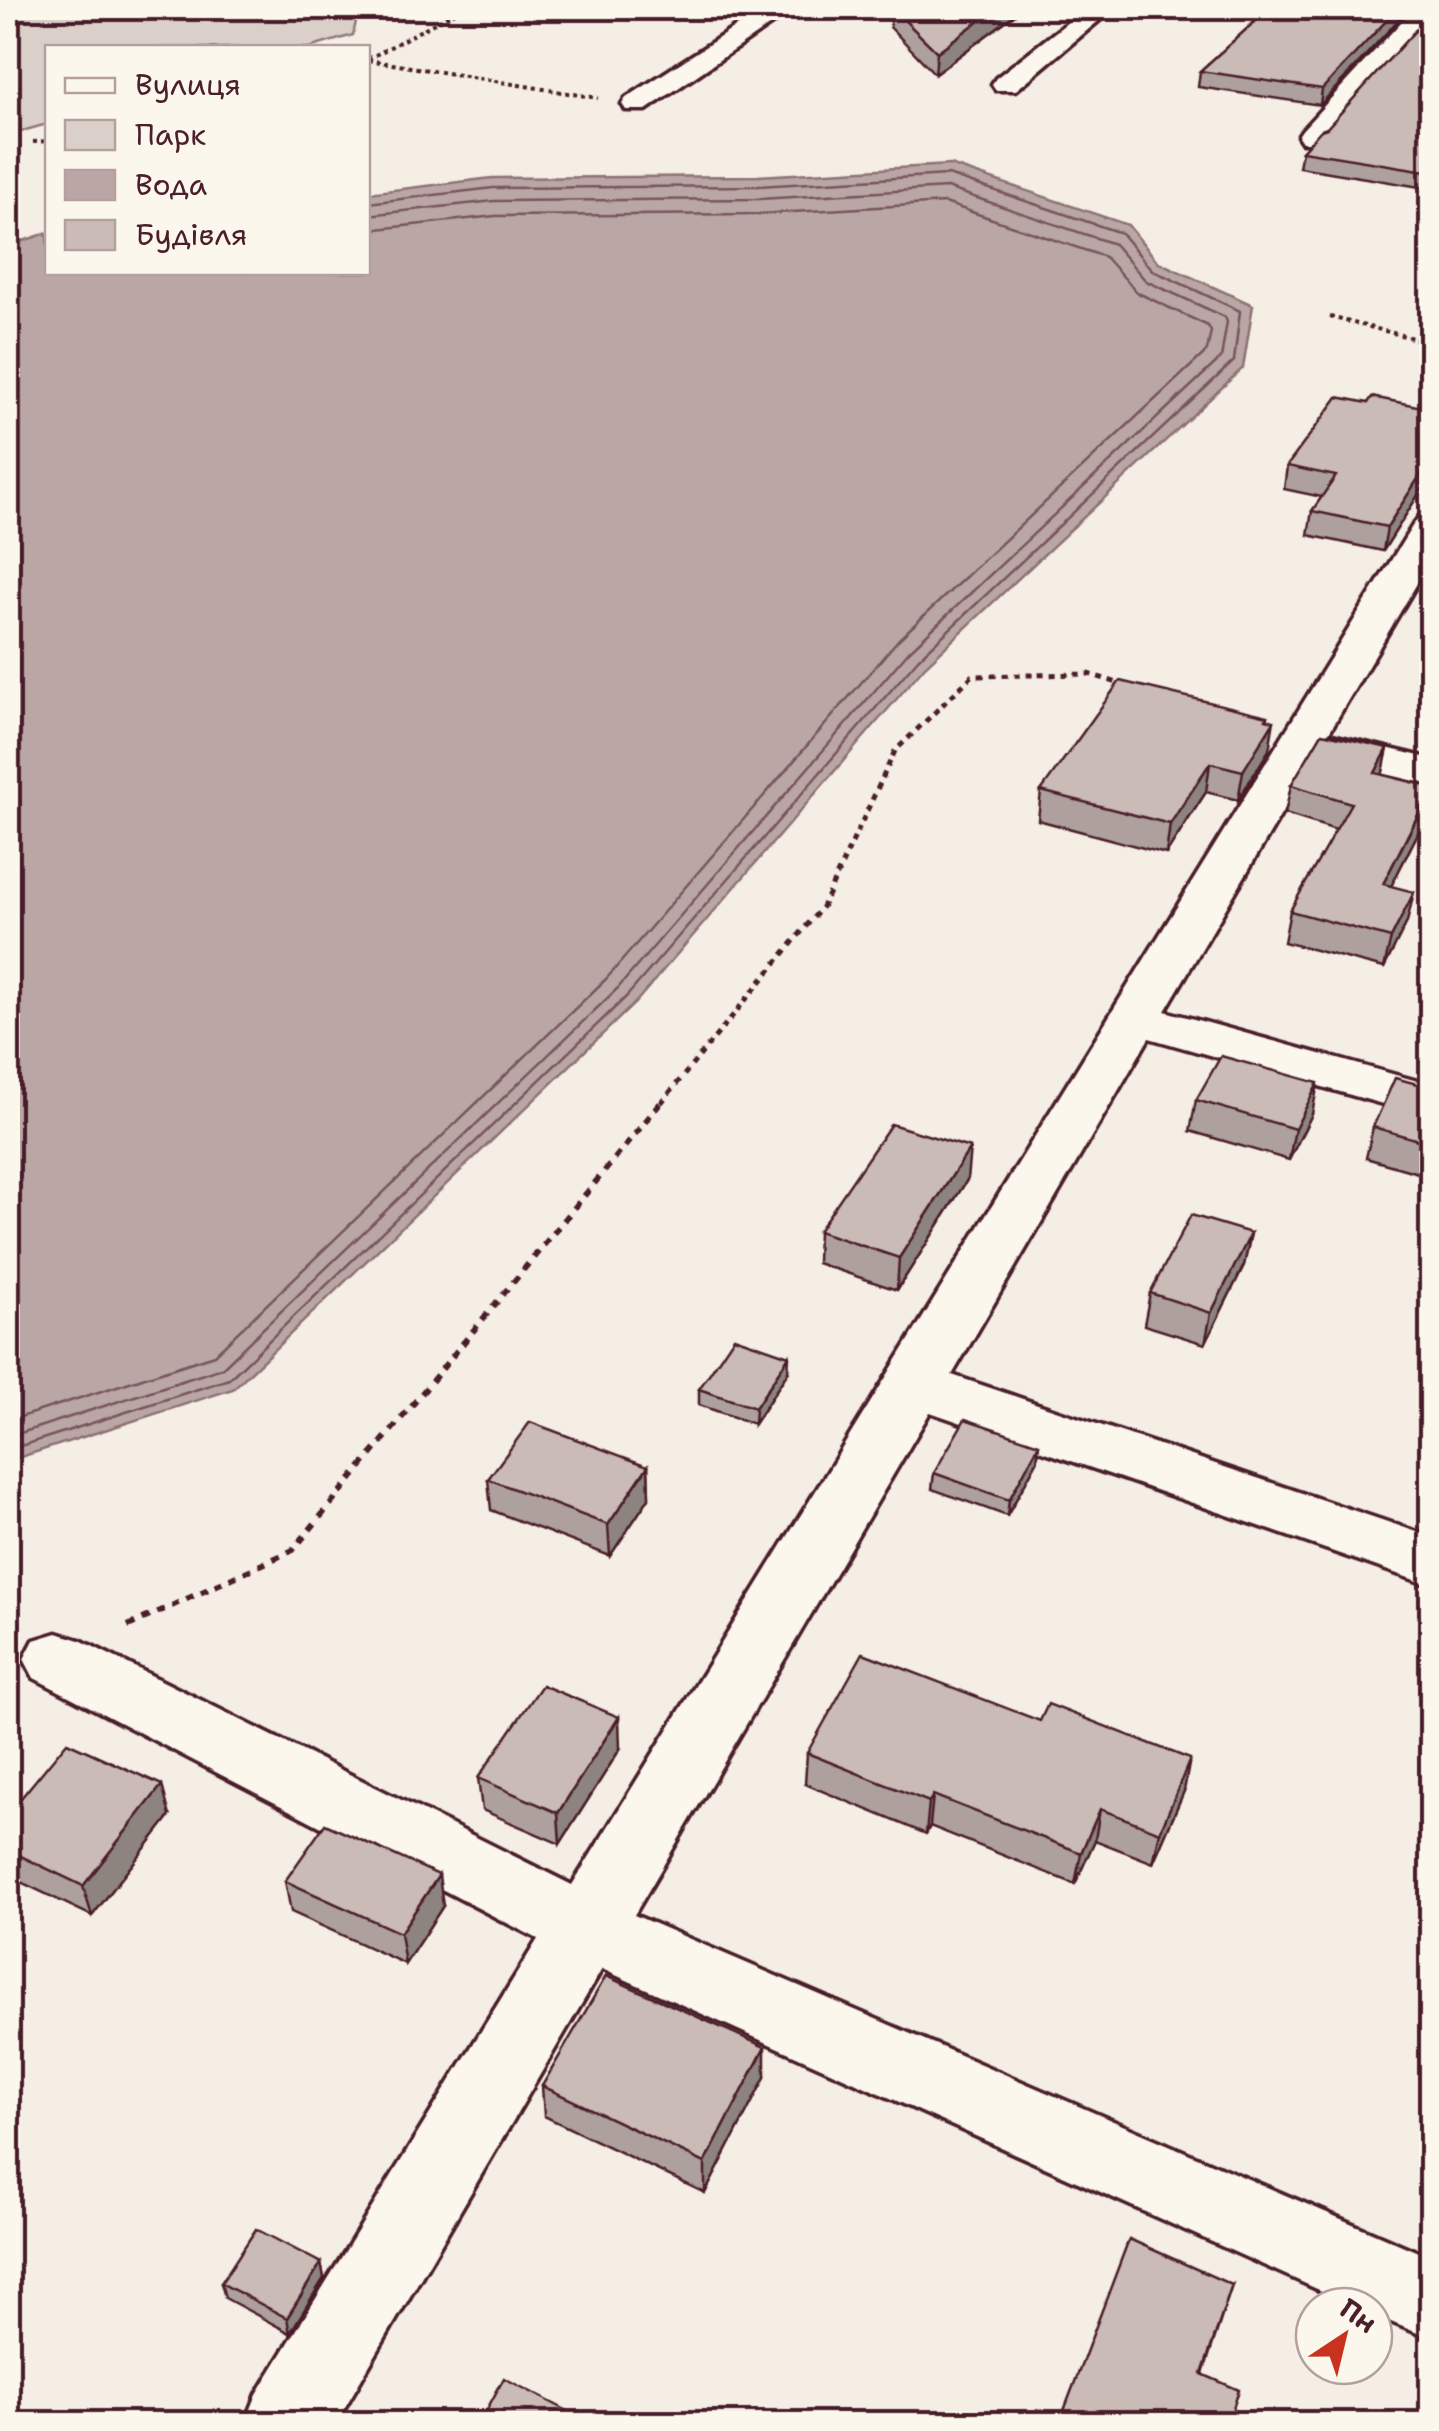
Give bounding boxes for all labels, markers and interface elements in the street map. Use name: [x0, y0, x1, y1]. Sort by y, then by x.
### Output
legend: [45, 45, 370, 275]
text: Вулиця: [135, 64, 241, 105]
text: Парк: [135, 114, 206, 155]
text: Вода: [135, 164, 207, 205]
text: Будівля: [135, 214, 248, 255]
north arrow: [1294, 2286, 1394, 2386]
text: Пн: [1332, 2289, 1384, 2342]

